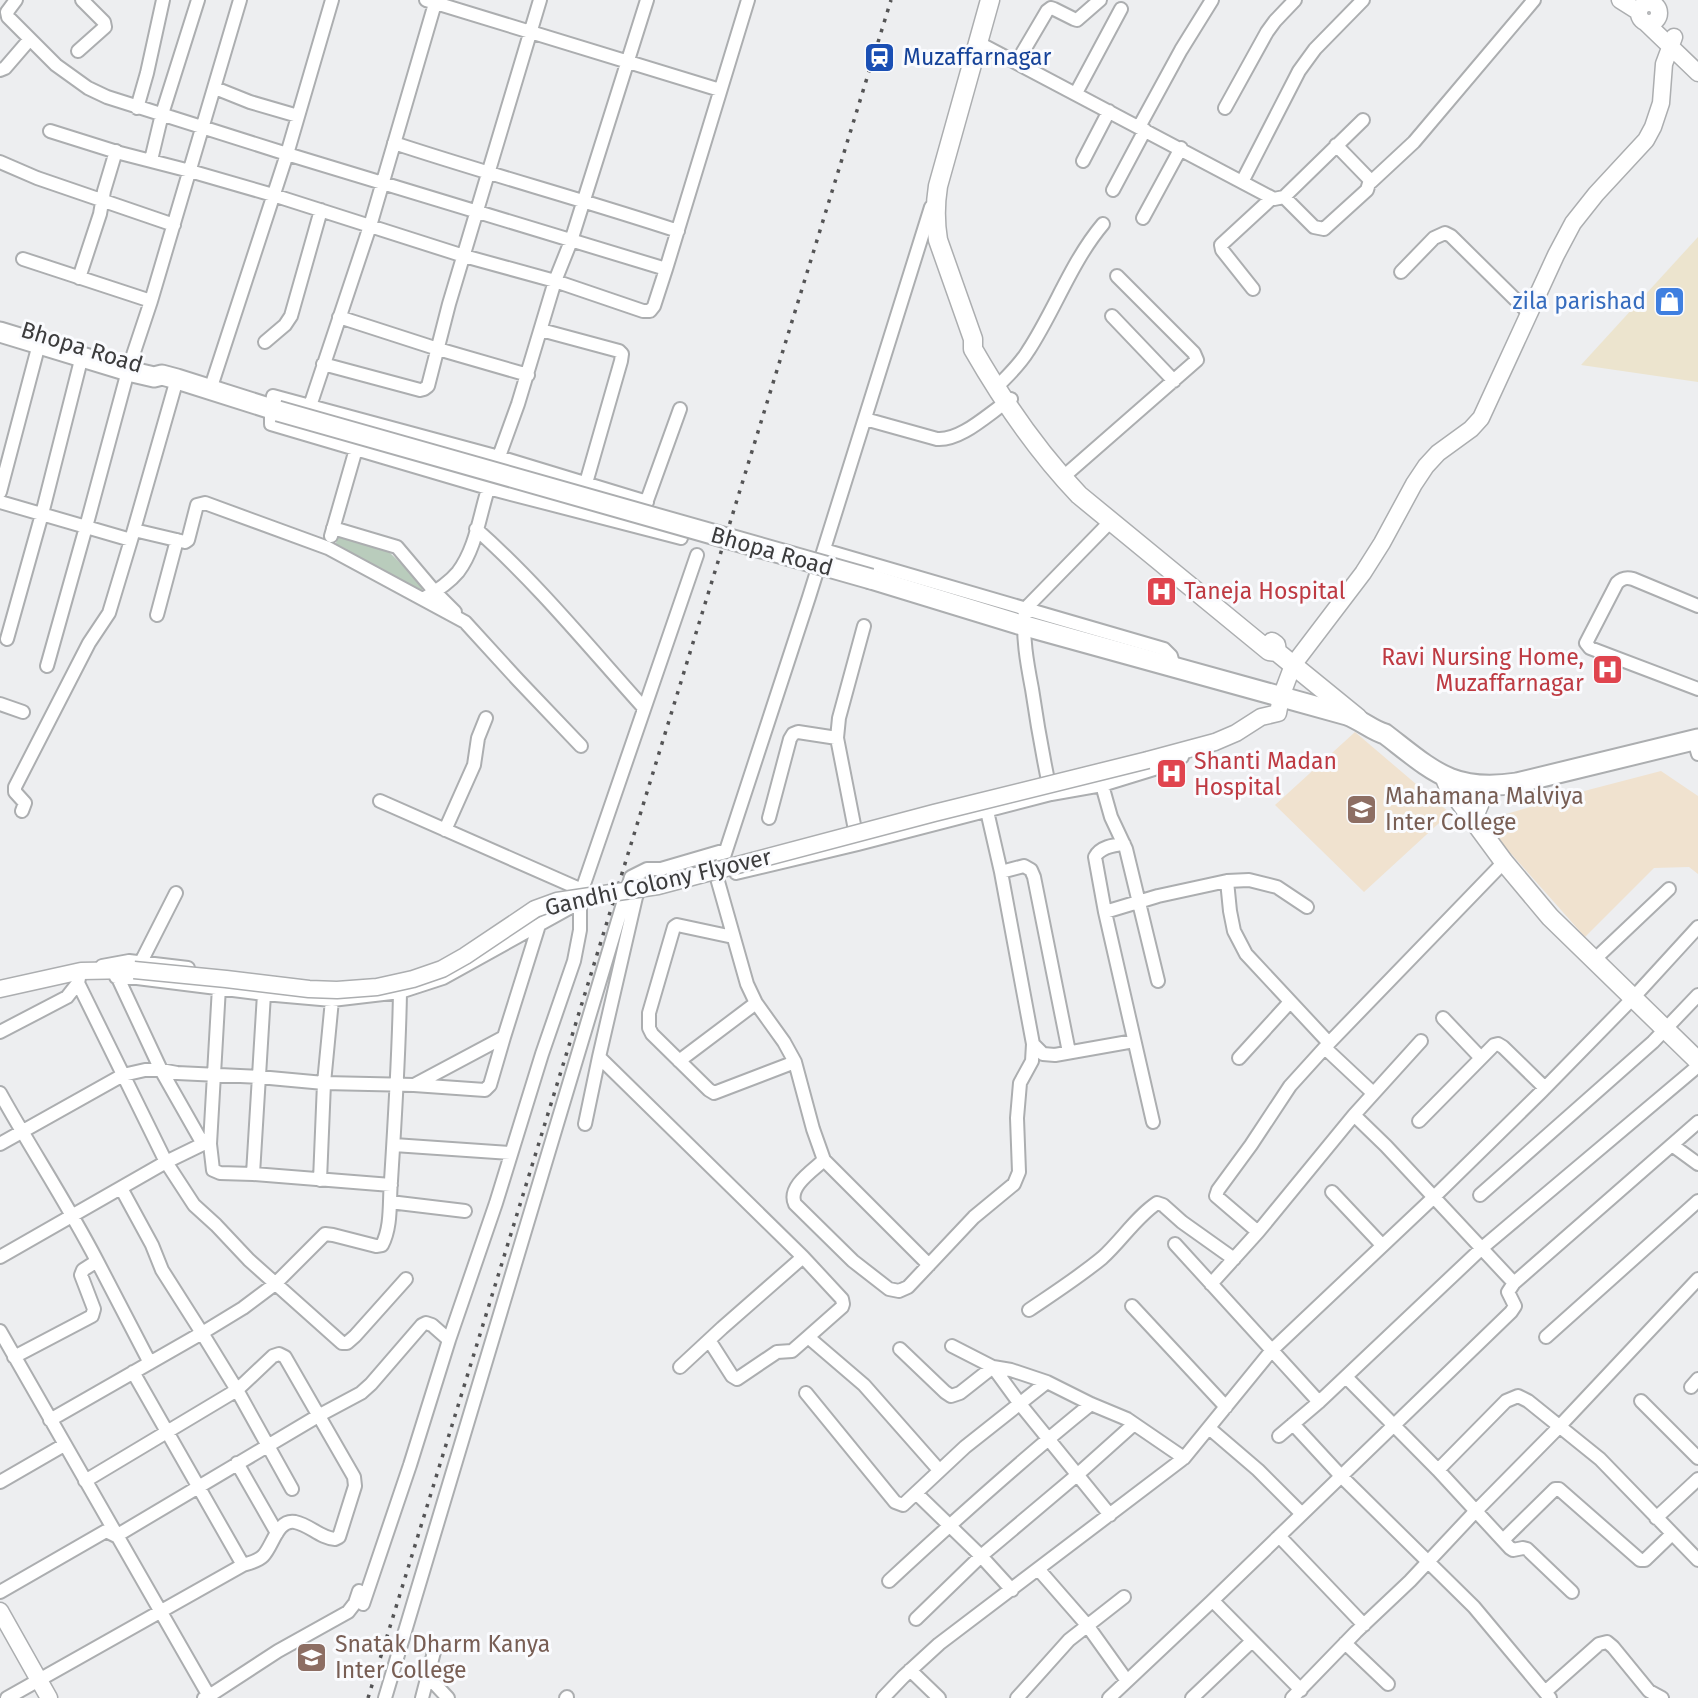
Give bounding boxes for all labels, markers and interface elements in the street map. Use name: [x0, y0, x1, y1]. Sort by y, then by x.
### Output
station icon: Muzaffarnagar: [863, 40, 897, 74]
place label: Muzaffarnagar: [903, 43, 1052, 71]
shop icon: zila parishad: [1652, 284, 1686, 318]
place label: zila parishad: [1512, 287, 1646, 315]
street label: Bhopa Road: [18, 315, 146, 379]
street label: Bhopa Road: [708, 520, 836, 582]
hospital icon: Taneja Hospital: [1144, 574, 1178, 608]
place label: Taneja Hospital: [1184, 577, 1346, 605]
place label: Ravi Nursing Home, Muzaffarnagar: [1381, 643, 1584, 697]
hospital icon: Ravi Nursing Home, Muzaffarnagar: [1590, 653, 1624, 687]
place label: Shanti Madan Hospital: [1194, 747, 1337, 801]
hospital icon: Shanti Madan Hospital: [1154, 757, 1188, 791]
place label: Mahamana Malviya Inter College: [1385, 782, 1584, 836]
school or university icon: Mahamana Malviya Inter College: [1345, 792, 1379, 826]
street label: Gandhi Colony Flyover: [542, 842, 774, 922]
place label: Snatak Dharm Kanya Inter College: [335, 1630, 550, 1684]
school or university icon: Snatak Dharm Kanya Inter College: [295, 1640, 329, 1674]

